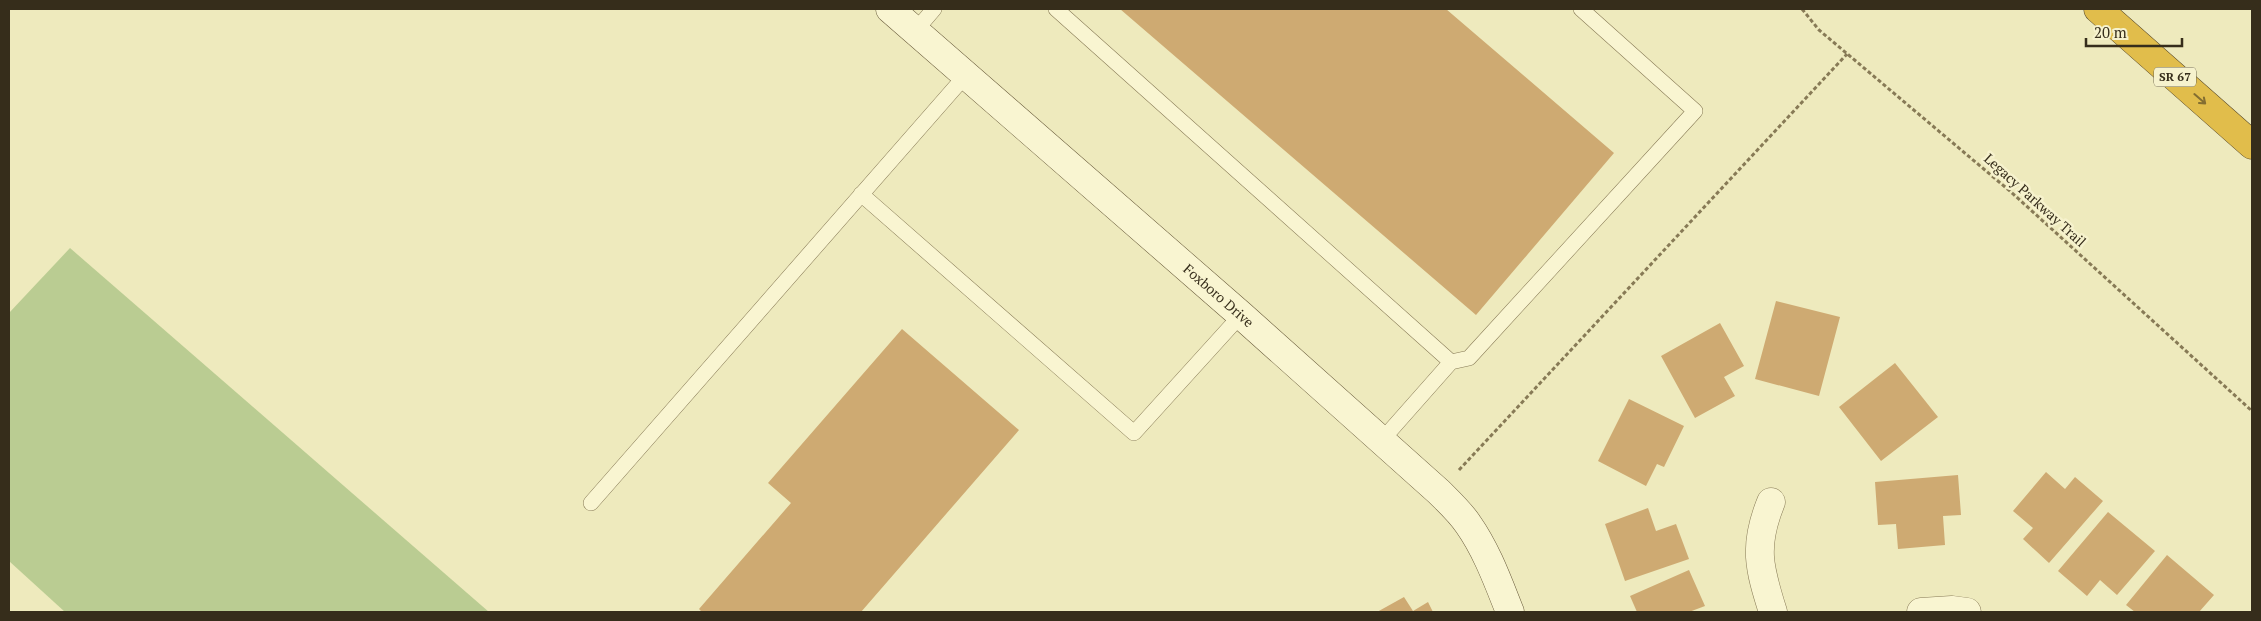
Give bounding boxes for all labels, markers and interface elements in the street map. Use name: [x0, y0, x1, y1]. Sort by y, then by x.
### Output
scale bar: [2086, 15, 2182, 47]
text: 20 m: [2094, 22, 2127, 42]
road number: SR 67: [2154, 68, 2196, 86]
one-way arrow: [2194, 93, 2207, 105]
street label: Legacy Parkway Trail: [1980, 149, 2090, 251]
street label: Foxboro Drive: [1180, 259, 1258, 331]

